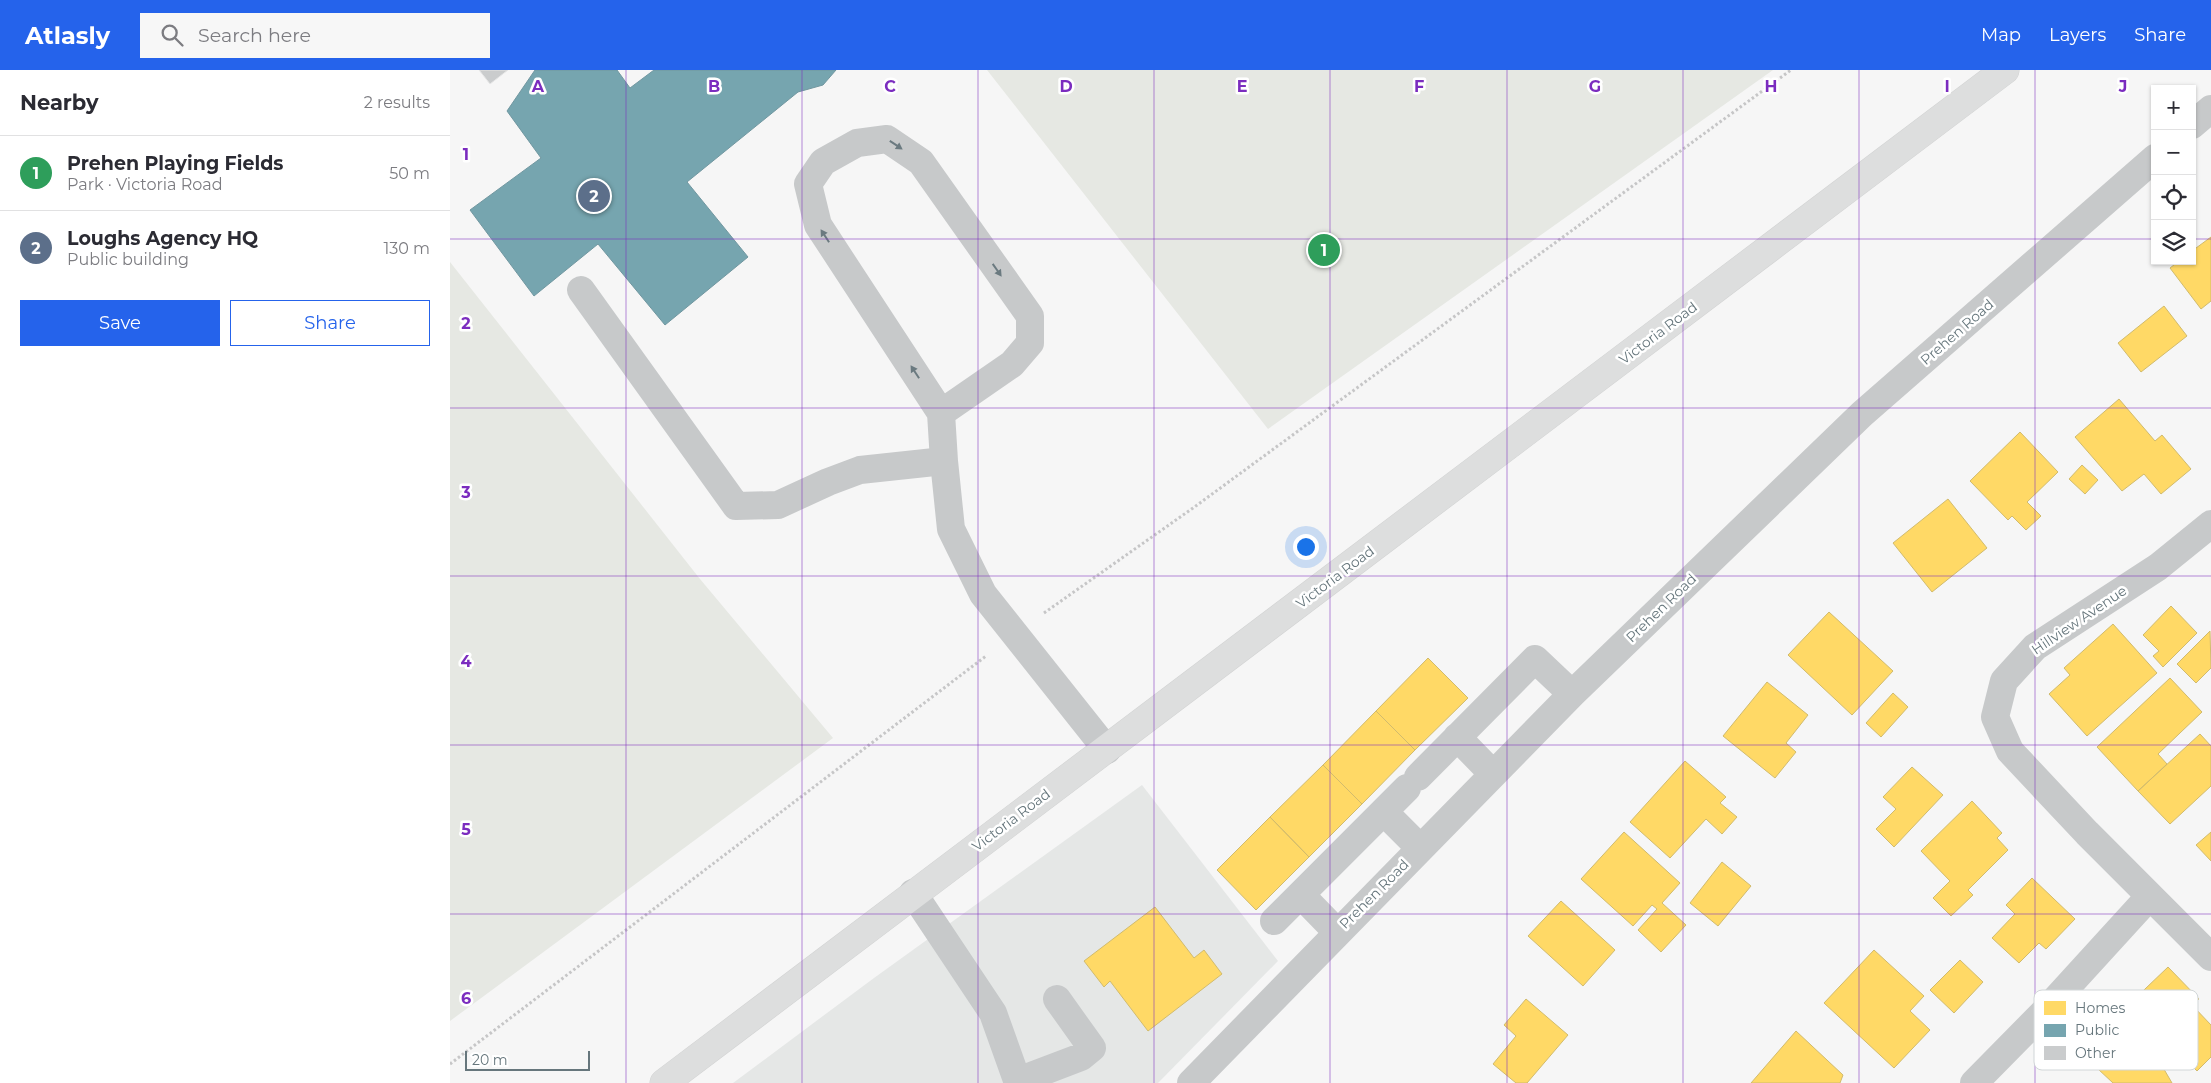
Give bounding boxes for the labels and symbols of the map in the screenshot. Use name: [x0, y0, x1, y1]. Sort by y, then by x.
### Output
text: A: [531, 77, 545, 96]
text: B: [708, 77, 720, 96]
text: C: [884, 77, 896, 96]
text: D: [1059, 77, 1073, 96]
text: E: [1237, 77, 1247, 96]
text: F: [1414, 77, 1424, 96]
text: G: [1589, 77, 1601, 96]
text: H: [1765, 77, 1777, 96]
text: I: [1944, 77, 1950, 96]
text: J: [2118, 77, 2127, 96]
one-way arrow: [889, 140, 903, 150]
text: 1: [463, 145, 469, 164]
pin: 2: [578, 177, 610, 215]
one-way arrow: [821, 230, 830, 243]
pin: 1: [1308, 231, 1340, 269]
one-way arrow: [992, 263, 1002, 277]
street label: Prehen Road: [1917, 295, 1997, 369]
street label: Victoria Road: [1615, 298, 1701, 368]
text: 2: [461, 314, 471, 333]
one-way arrow: [910, 365, 920, 379]
text: 3: [460, 483, 471, 502]
your location: [1293, 534, 1319, 560]
street label: Victoria Road: [1292, 542, 1378, 612]
street label: Prehen Road: [1622, 570, 1700, 646]
street label: Hillview Avenue: [2028, 581, 2130, 659]
text: 4: [460, 652, 472, 671]
street label: Victoria Road: [968, 785, 1054, 855]
text: 5: [461, 820, 471, 839]
street label: Prehen Road: [1335, 855, 1413, 933]
text: 6: [461, 989, 471, 1008]
legend: [2034, 990, 2198, 1070]
text: Homes: [2075, 999, 2125, 1017]
text: Public: [2075, 1021, 2119, 1039]
text: Other: [2075, 1044, 2116, 1062]
scale bar: [465, 1048, 590, 1071]

